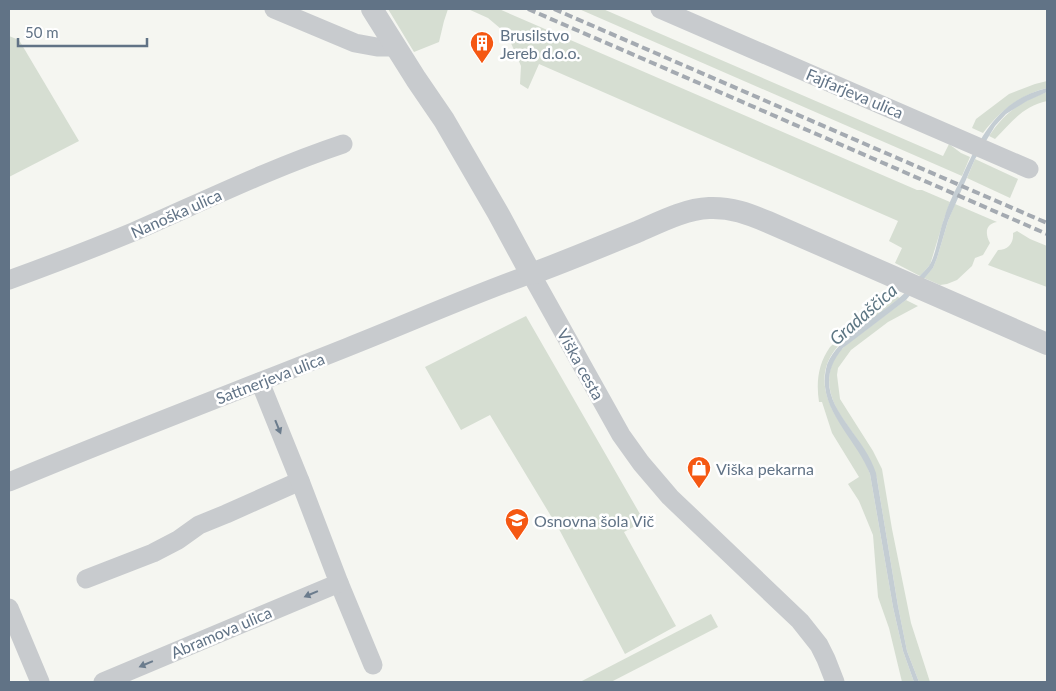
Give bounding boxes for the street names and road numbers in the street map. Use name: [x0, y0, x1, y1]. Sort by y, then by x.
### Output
street label: Fajfarjeva ulica: [804, 64, 906, 122]
street label: Nanoška ulica: [128, 185, 224, 241]
street label: Viška cesta: [554, 325, 608, 403]
street label: Sattnerjeva ulica: [213, 349, 327, 407]
street label: Abramova ulica: [168, 602, 274, 662]

